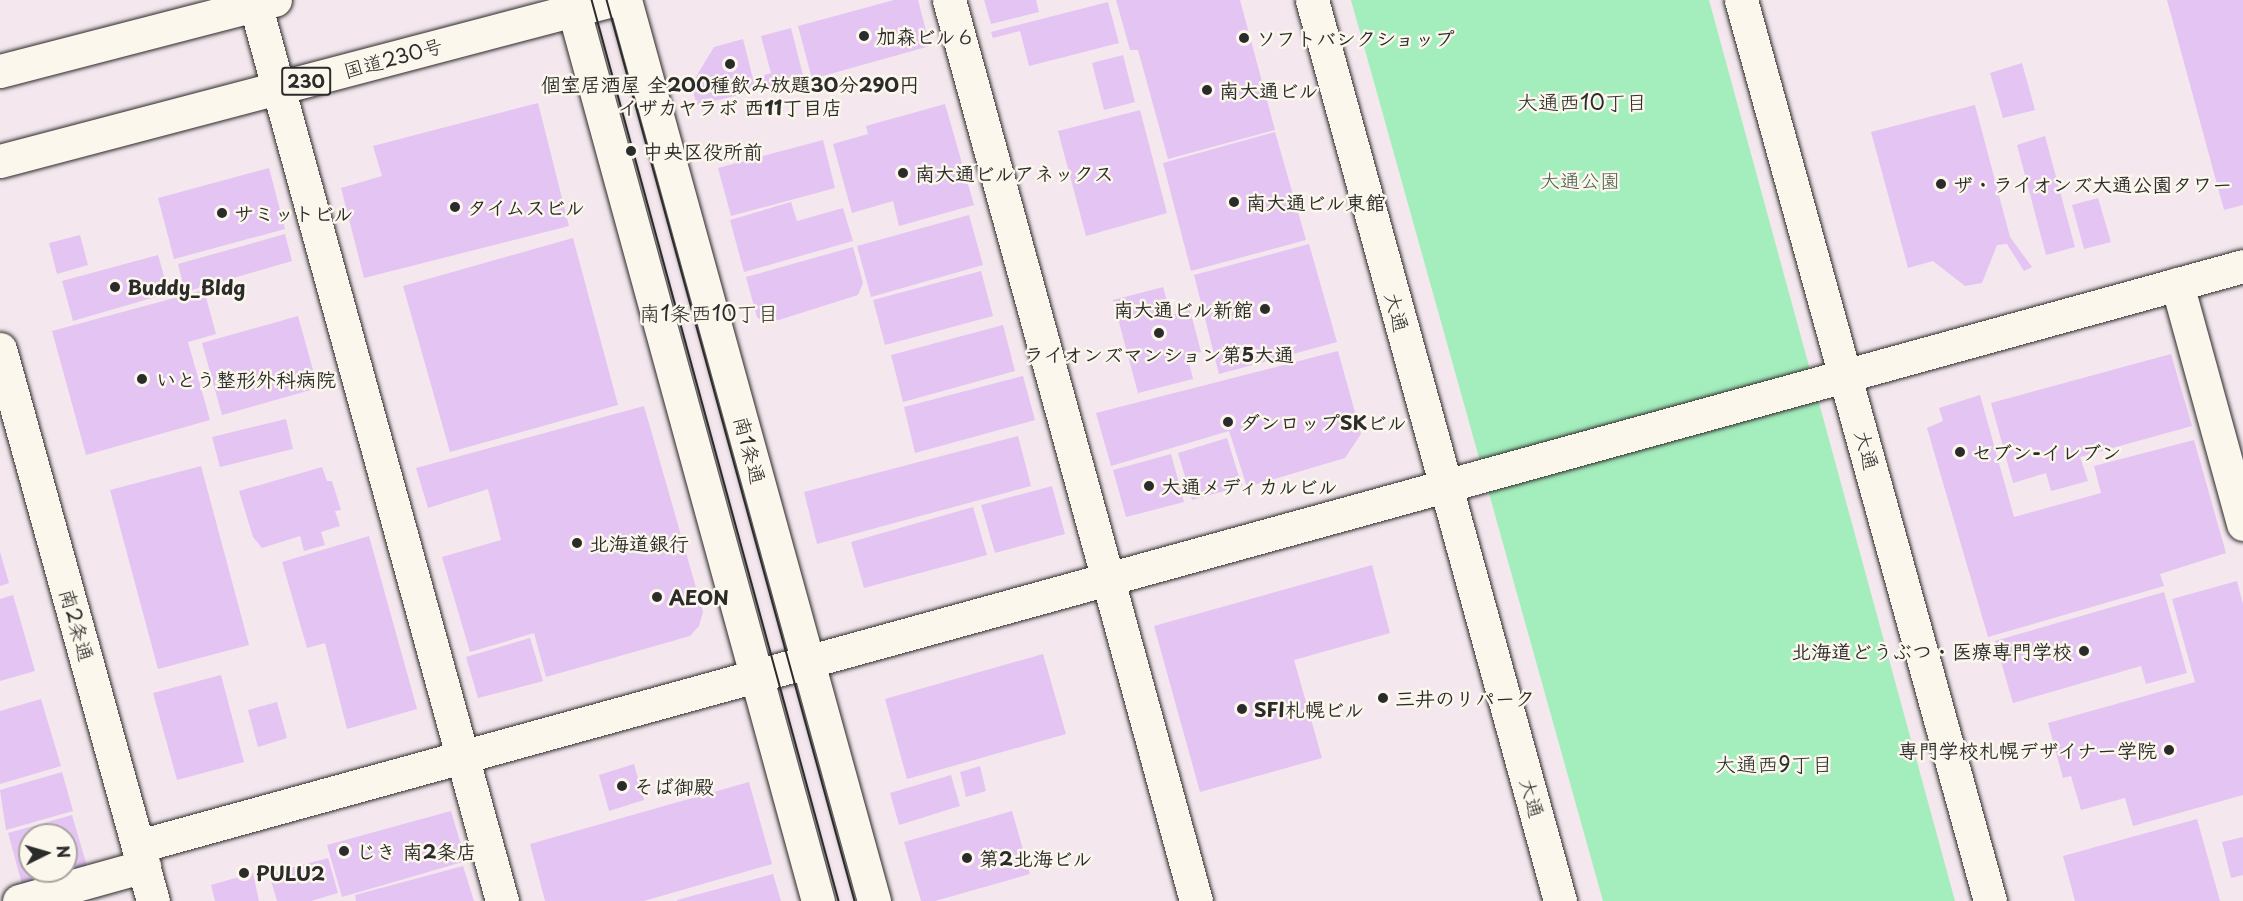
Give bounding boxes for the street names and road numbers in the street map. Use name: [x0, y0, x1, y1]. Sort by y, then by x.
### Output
street label: 国道230号: [341, 33, 445, 83]
road number: 230: [280, 66, 332, 96]
street label: 大通: [1380, 290, 1414, 334]
street label: 南1条通: [729, 414, 771, 486]
street label: 大通: [1850, 428, 1884, 472]
street label: 南2条通: [55, 586, 99, 664]
street label: 大通: [1515, 775, 1549, 821]

